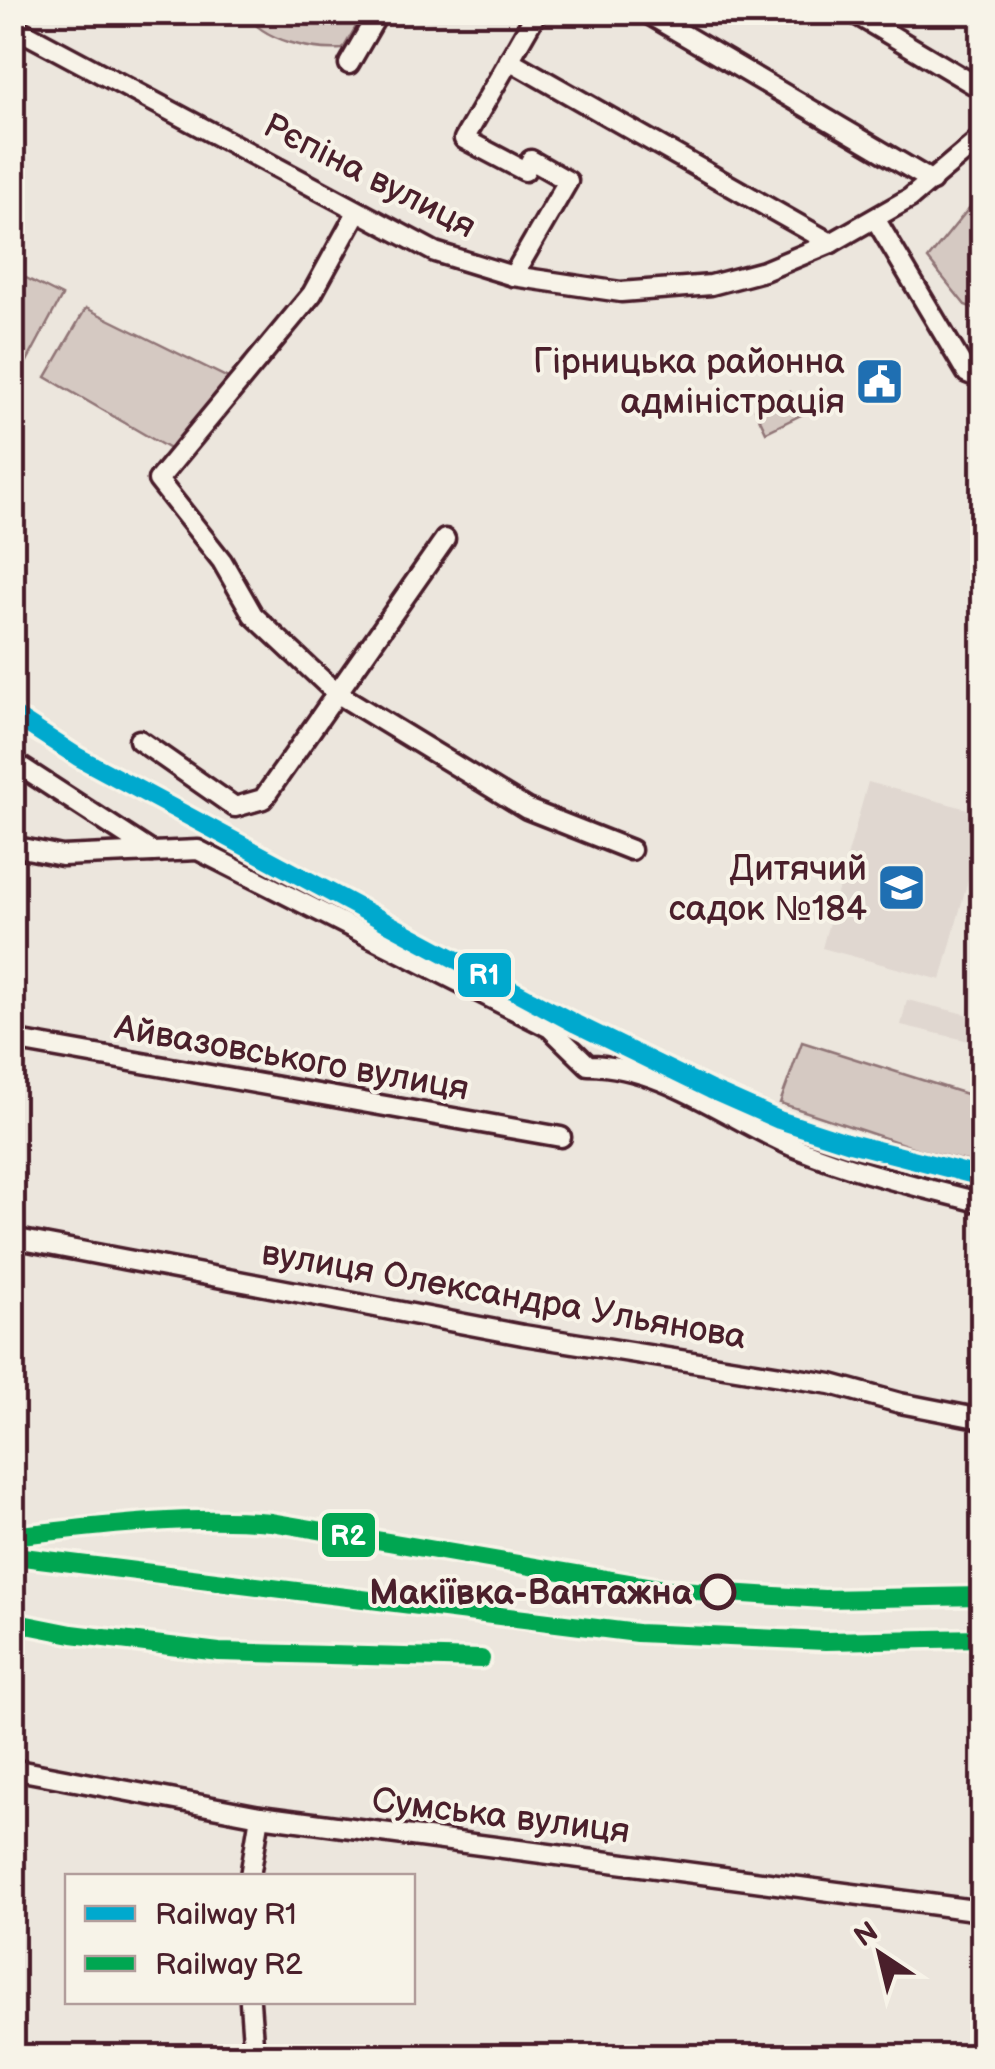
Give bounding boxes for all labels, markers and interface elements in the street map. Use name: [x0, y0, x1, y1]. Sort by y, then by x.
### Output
street label: Рєпіна вулиця: [256, 104, 483, 248]
place label: Гірницька районна адміністрація: [533, 341, 845, 424]
public building icon: Гірницька районна адміністрація: [854, 355, 906, 407]
place label: Дитячий садок №184: [669, 848, 867, 931]
school or university icon: Дитячий садок №184: [876, 862, 928, 914]
line badge: R1: [456, 951, 513, 999]
text: R1: [469, 959, 499, 992]
street label: Айвазовського вулиця: [110, 1006, 472, 1111]
street label: вулиця Олександра Ульянова: [258, 1232, 750, 1359]
line badge: R2: [320, 1511, 377, 1559]
text: R2: [330, 1520, 366, 1553]
place label: Макіївка-Вантажна: [369, 1572, 693, 1615]
marker: Макіївка-Вантажна: [701, 1575, 735, 1609]
street label: Сумська вулиця: [369, 1779, 632, 1854]
legend: [65, 1874, 415, 2004]
text: Railway R1: [155, 1897, 297, 1933]
north arrow: [830, 1904, 930, 2004]
text: N: [848, 1915, 885, 1954]
text: Railway R2: [155, 1947, 303, 1983]

